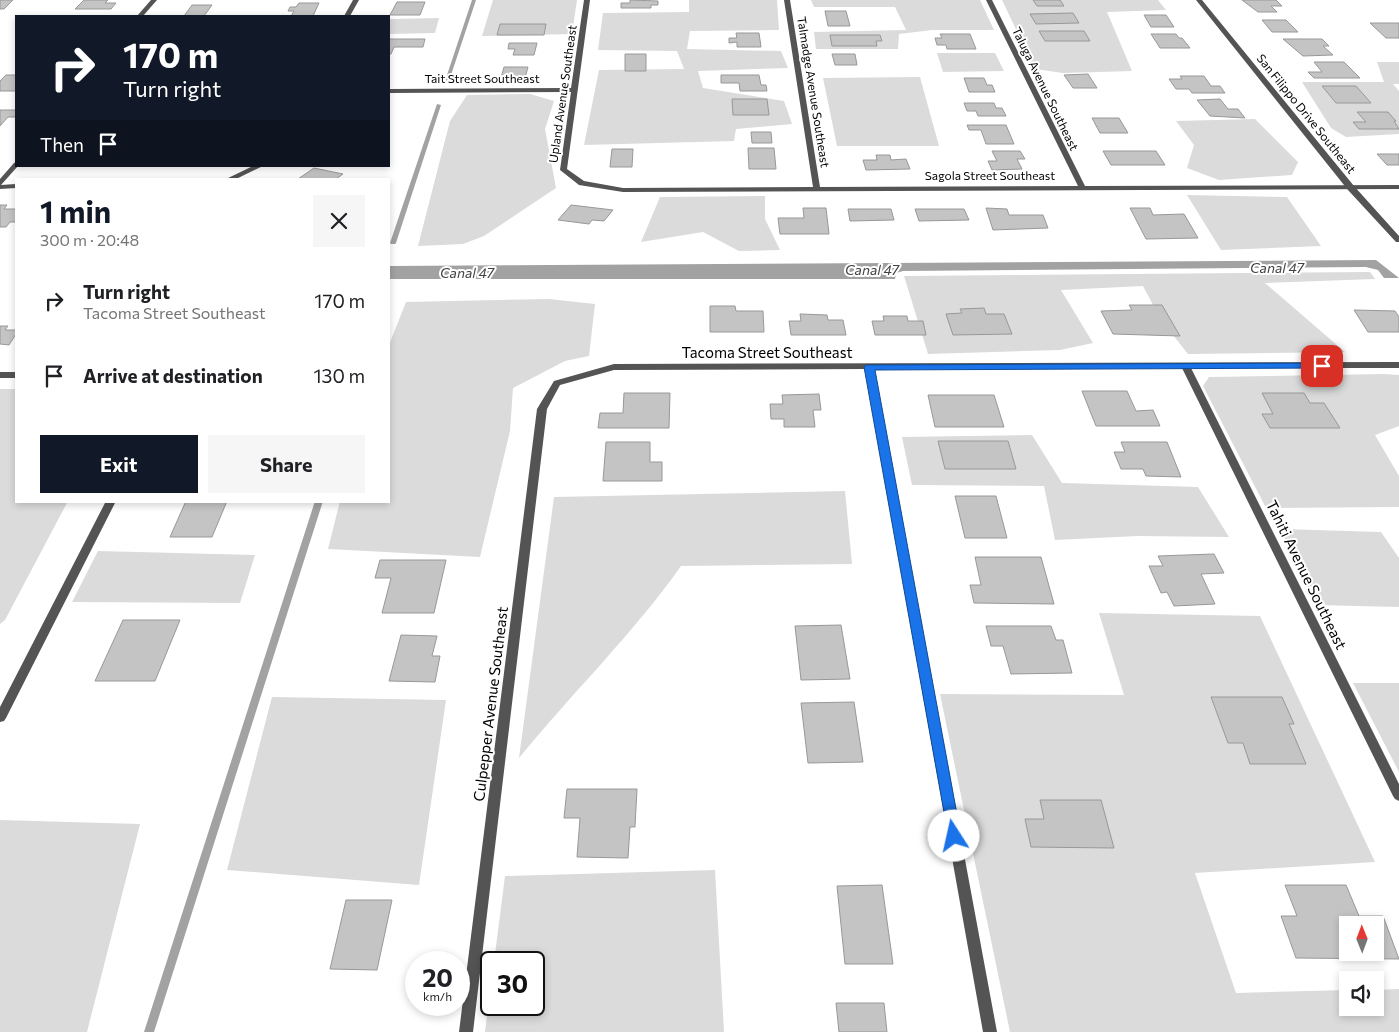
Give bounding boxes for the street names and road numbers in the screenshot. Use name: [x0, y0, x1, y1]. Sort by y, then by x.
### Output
street label: Talmadge Avenue Southeast: [795, 15, 833, 168]
street label: Upland Avenue Southeast: [545, 24, 579, 164]
street label: Taluga Avenue Southeast: [1010, 25, 1082, 153]
street label: San Filippo Drive Southeast: [1254, 51, 1359, 176]
street label: Tait Street Southeast: [424, 71, 540, 85]
street label: Sagola Street Southeast: [925, 168, 1055, 182]
street label: Tacoma Street Southeast: [681, 343, 853, 361]
street label: Tahiti Avenue Southeast: [1263, 497, 1351, 652]
street label: Culpepper Avenue Southeast: [469, 605, 511, 802]

